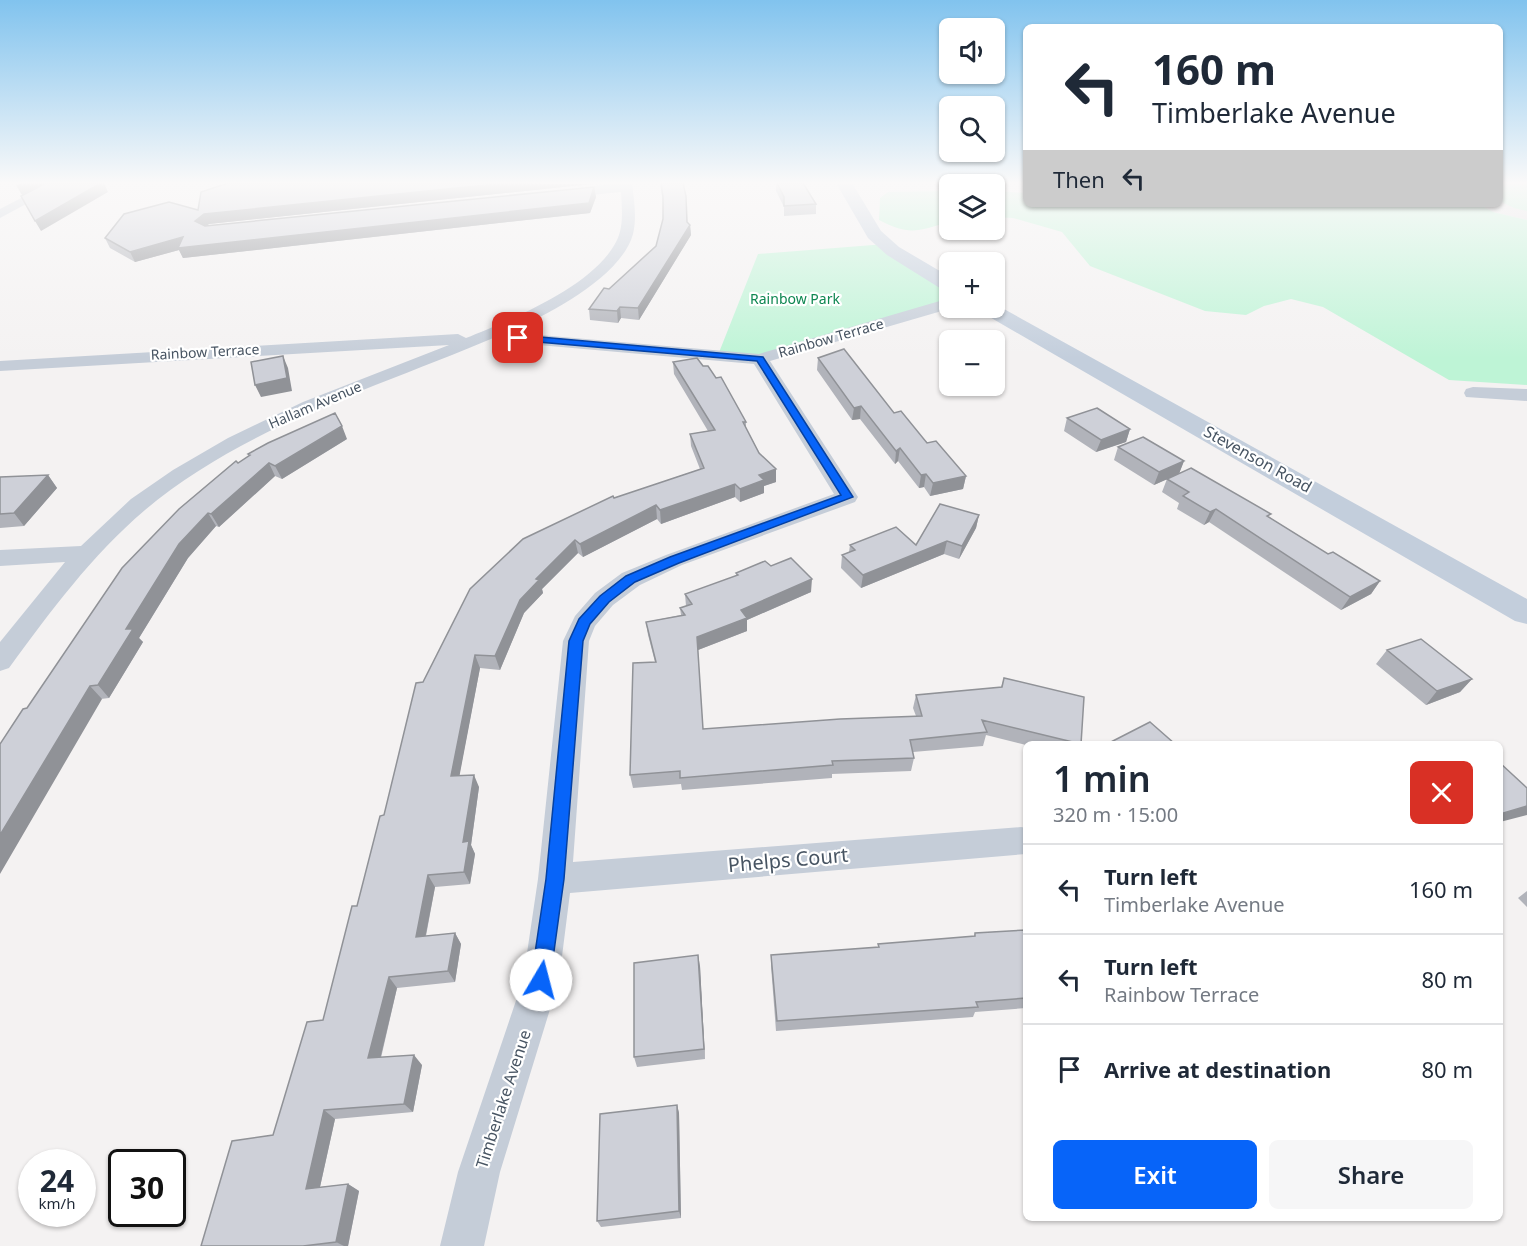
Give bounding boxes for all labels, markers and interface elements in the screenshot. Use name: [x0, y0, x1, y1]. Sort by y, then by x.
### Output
map controls: [939, 18, 1005, 396]
button: sound: [939, 18, 1005, 84]
text: 160 m: [1152, 40, 1276, 97]
icon: left: [1053, 48, 1131, 126]
text: Timberlake Avenue: [1152, 94, 1396, 131]
button: search: [939, 96, 1005, 162]
icon: left: [1117, 162, 1150, 195]
text: Then: [1053, 164, 1105, 194]
button: layers: [939, 174, 1005, 240]
button: +: [939, 252, 1005, 318]
park label: Rainbow Park: [750, 289, 840, 308]
pin: [492, 312, 543, 363]
street label: Rainbow Terrace: [776, 313, 886, 362]
icon: arrive: [501, 321, 534, 354]
button: −: [939, 330, 1005, 396]
street label: Rainbow Terrace: [150, 339, 260, 364]
street label: Hallam Avenue: [265, 376, 364, 433]
street label: Stevenson Road: [1200, 420, 1316, 498]
text: 1 min: [1053, 754, 1151, 803]
button: close: [1410, 761, 1473, 824]
text: 320 m · 15:00: [1053, 801, 1178, 828]
street label: Phelps Court: [727, 841, 849, 878]
text: Turn left: [1104, 861, 1198, 891]
icon: left: [1053, 873, 1086, 906]
text: 160 m: [1409, 874, 1473, 904]
text: Timberlake Avenue: [1104, 891, 1285, 918]
position arrow: [509, 948, 573, 1012]
text: Turn left: [1104, 951, 1198, 981]
icon: left: [1053, 963, 1086, 996]
text: 80 m: [1422, 964, 1473, 994]
text: Rainbow Terrace: [1104, 981, 1259, 1008]
street label: Timberlake Avenue: [470, 1027, 536, 1171]
icon: arrive: [1053, 1053, 1086, 1086]
text: Arrive at destination: [1104, 1054, 1331, 1084]
text: 80 m: [1422, 1054, 1473, 1084]
button: Exit: [1053, 1140, 1257, 1209]
button: Share: [1269, 1140, 1473, 1209]
speed limit sign: 30: [108, 1149, 186, 1227]
text: 24: [40, 1160, 74, 1201]
text: km/h: [39, 1193, 75, 1213]

